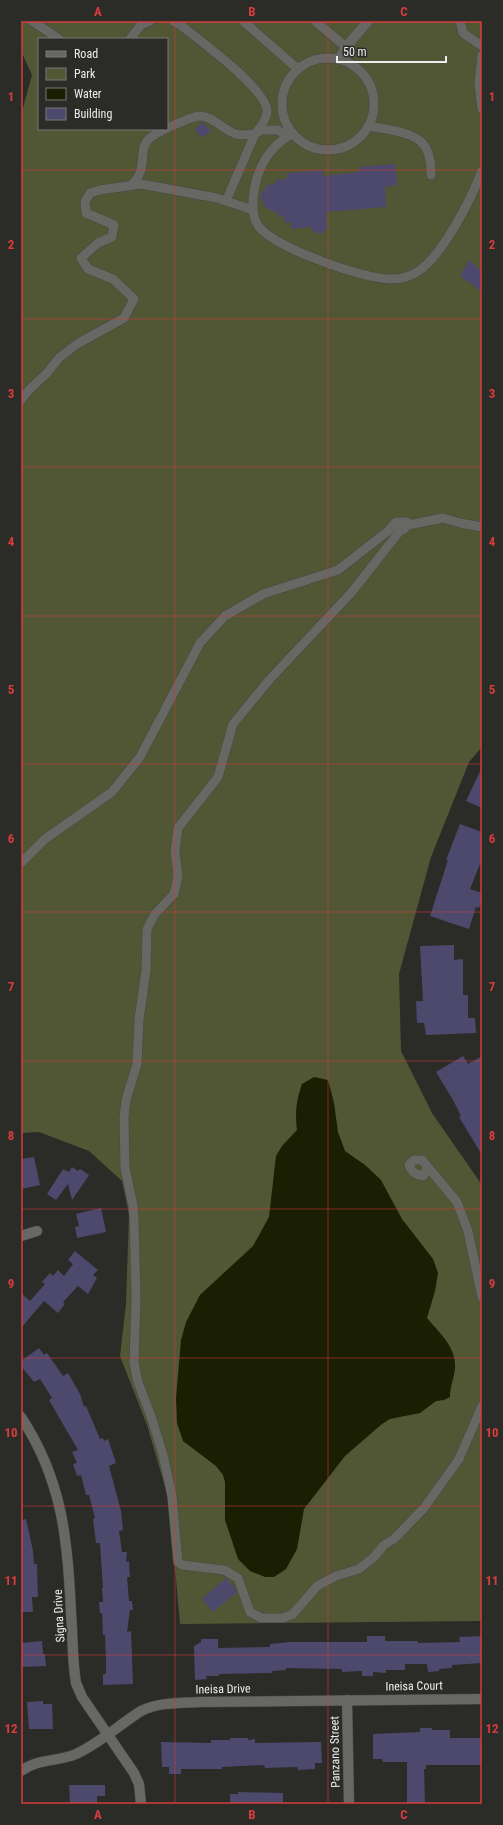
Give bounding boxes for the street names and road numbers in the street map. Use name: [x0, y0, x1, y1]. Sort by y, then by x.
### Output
street label: Signa Drive: [51, 1589, 67, 1643]
street label: Ineisa Court: [385, 1678, 443, 1693]
street label: Ineisa Drive: [195, 1682, 251, 1696]
street label: Panzano Street: [327, 1716, 343, 1788]

